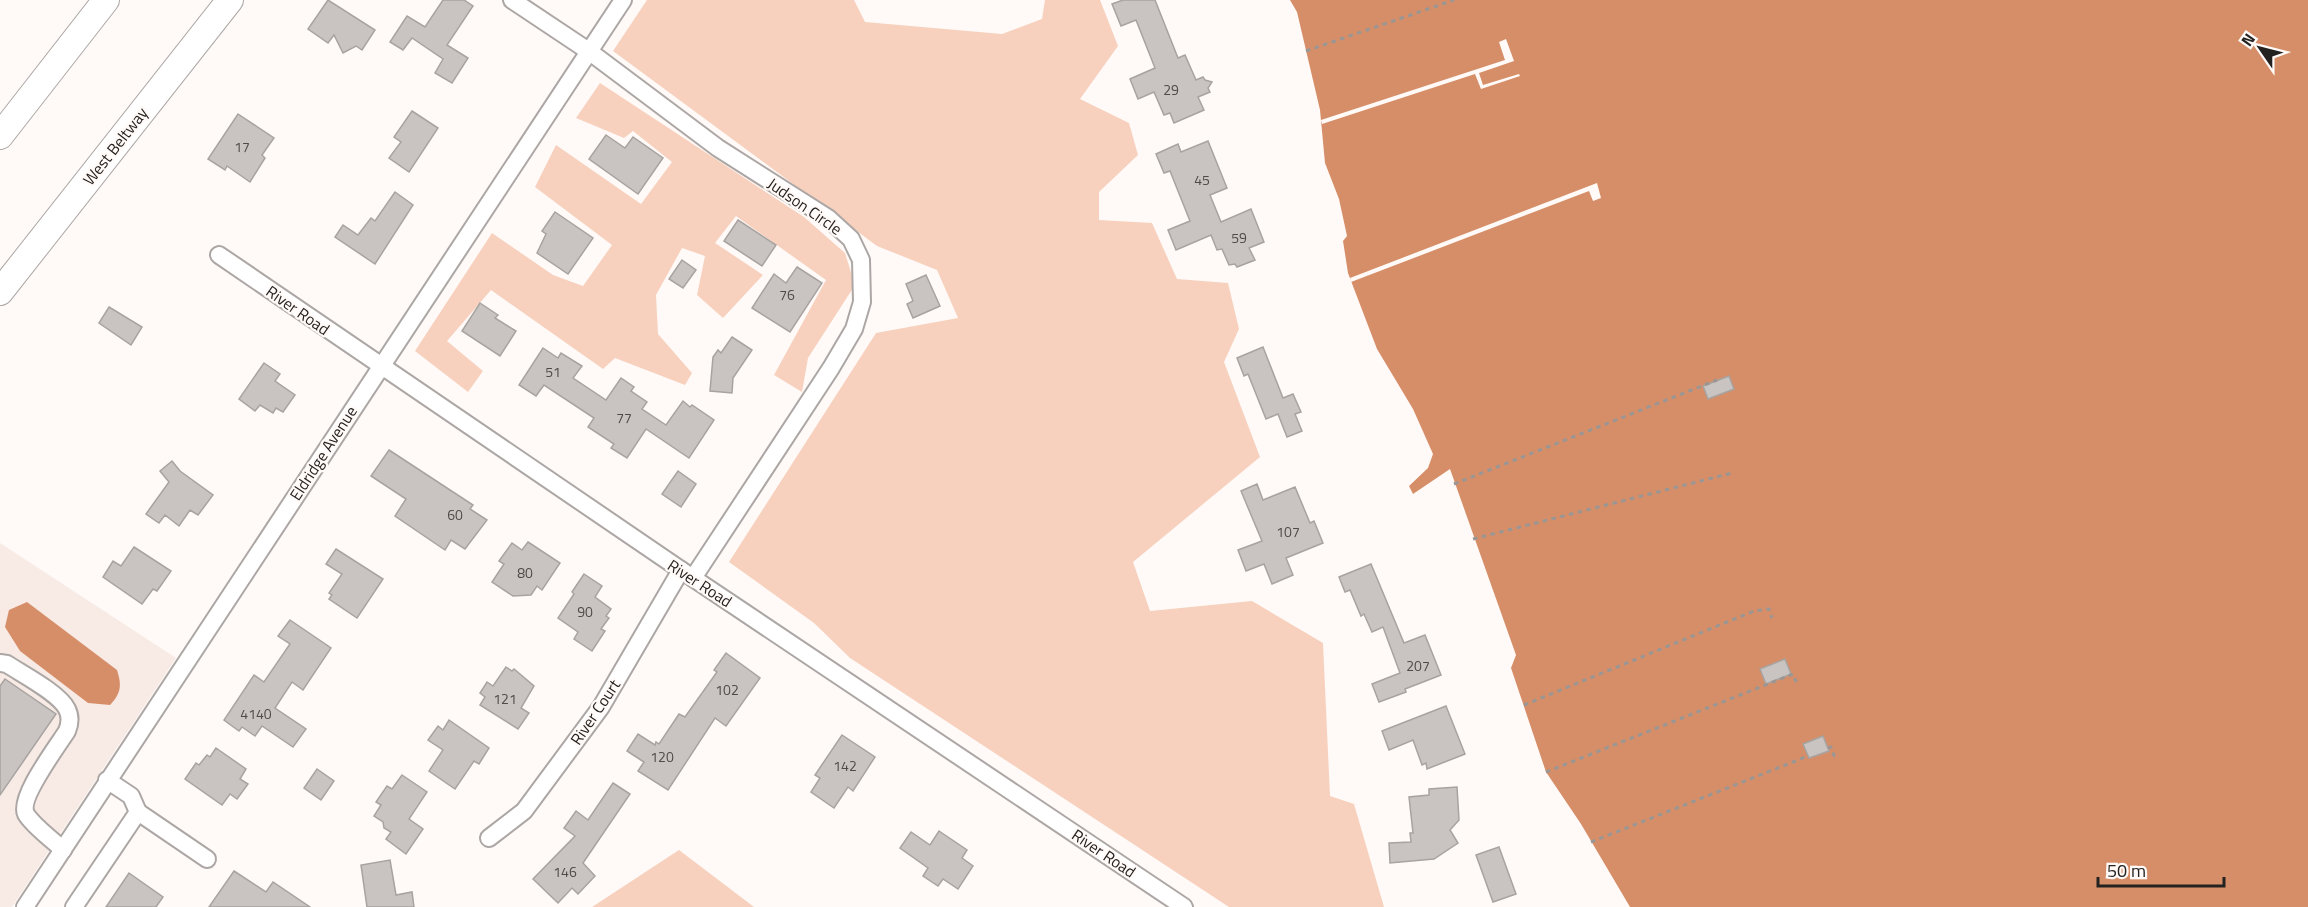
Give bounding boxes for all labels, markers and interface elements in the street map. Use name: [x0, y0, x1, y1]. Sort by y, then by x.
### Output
north arrow: [2230, 18, 2290, 78]
text: N: [2235, 28, 2261, 51]
house number: 29: [1163, 79, 1179, 100]
street label: West Beltway: [77, 102, 153, 190]
house number: 17: [234, 136, 250, 157]
house number: 45: [1194, 169, 1210, 190]
street label: Judson Circle: [763, 172, 847, 240]
house number: 59: [1231, 227, 1247, 248]
street label: River Road: [261, 279, 335, 341]
house number: 76: [779, 284, 795, 305]
house number: 51: [545, 361, 561, 382]
street label: Eldridge Avenue: [283, 401, 363, 505]
house number: 77: [616, 407, 632, 428]
house number: 60: [447, 504, 463, 525]
house number: 107: [1276, 521, 1300, 542]
street label: River Road: [663, 553, 737, 613]
house number: 80: [517, 562, 533, 583]
house number: 90: [577, 601, 593, 622]
house number: 207: [1406, 655, 1430, 676]
street label: River Court: [564, 674, 626, 750]
house number: 102: [715, 679, 739, 700]
house number: 121: [493, 688, 517, 709]
house number: 4140: [240, 703, 272, 724]
house number: 120: [650, 746, 674, 767]
house number: 142: [833, 755, 857, 776]
street label: River Road: [1067, 823, 1141, 883]
scale bar: [2098, 850, 2224, 888]
text: 50 m: [2107, 857, 2146, 884]
house number: 146: [553, 861, 577, 882]

